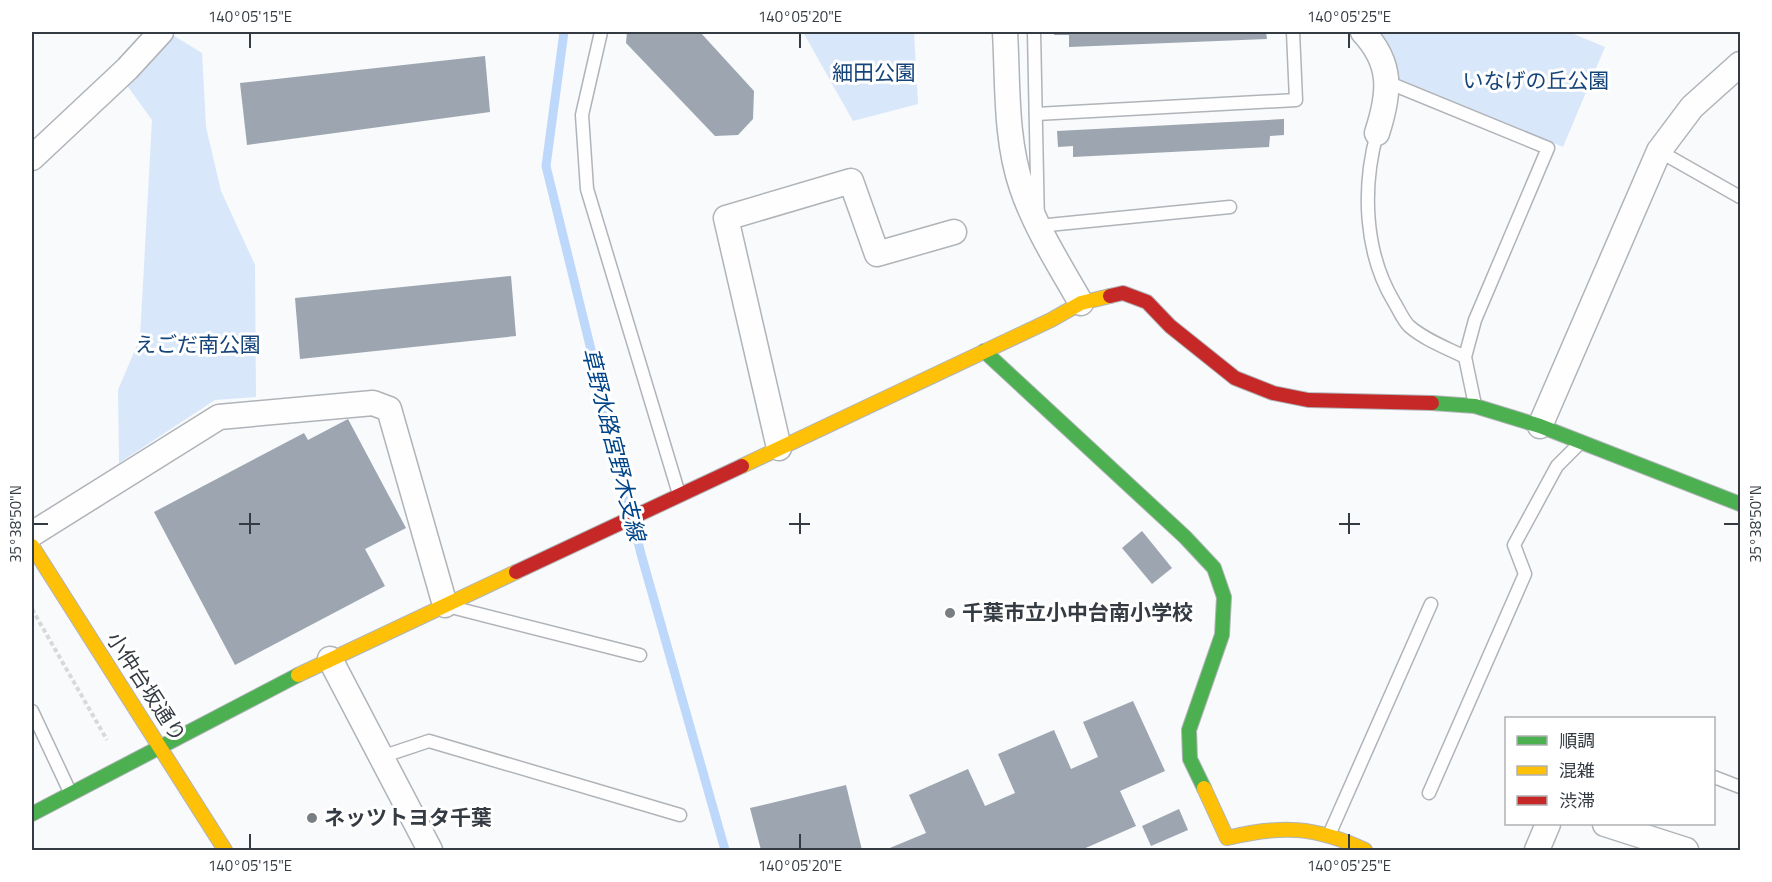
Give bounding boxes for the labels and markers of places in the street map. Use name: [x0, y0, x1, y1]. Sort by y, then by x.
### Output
place label: 千葉市立小中台南小学校: [962, 596, 1193, 628]
marker: 千葉市立小中台南小学校: [943, 606, 957, 620]
place label: ネッツトヨタ千葉: [324, 801, 492, 833]
marker: ネッツトヨタ千葉: [305, 811, 319, 825]

